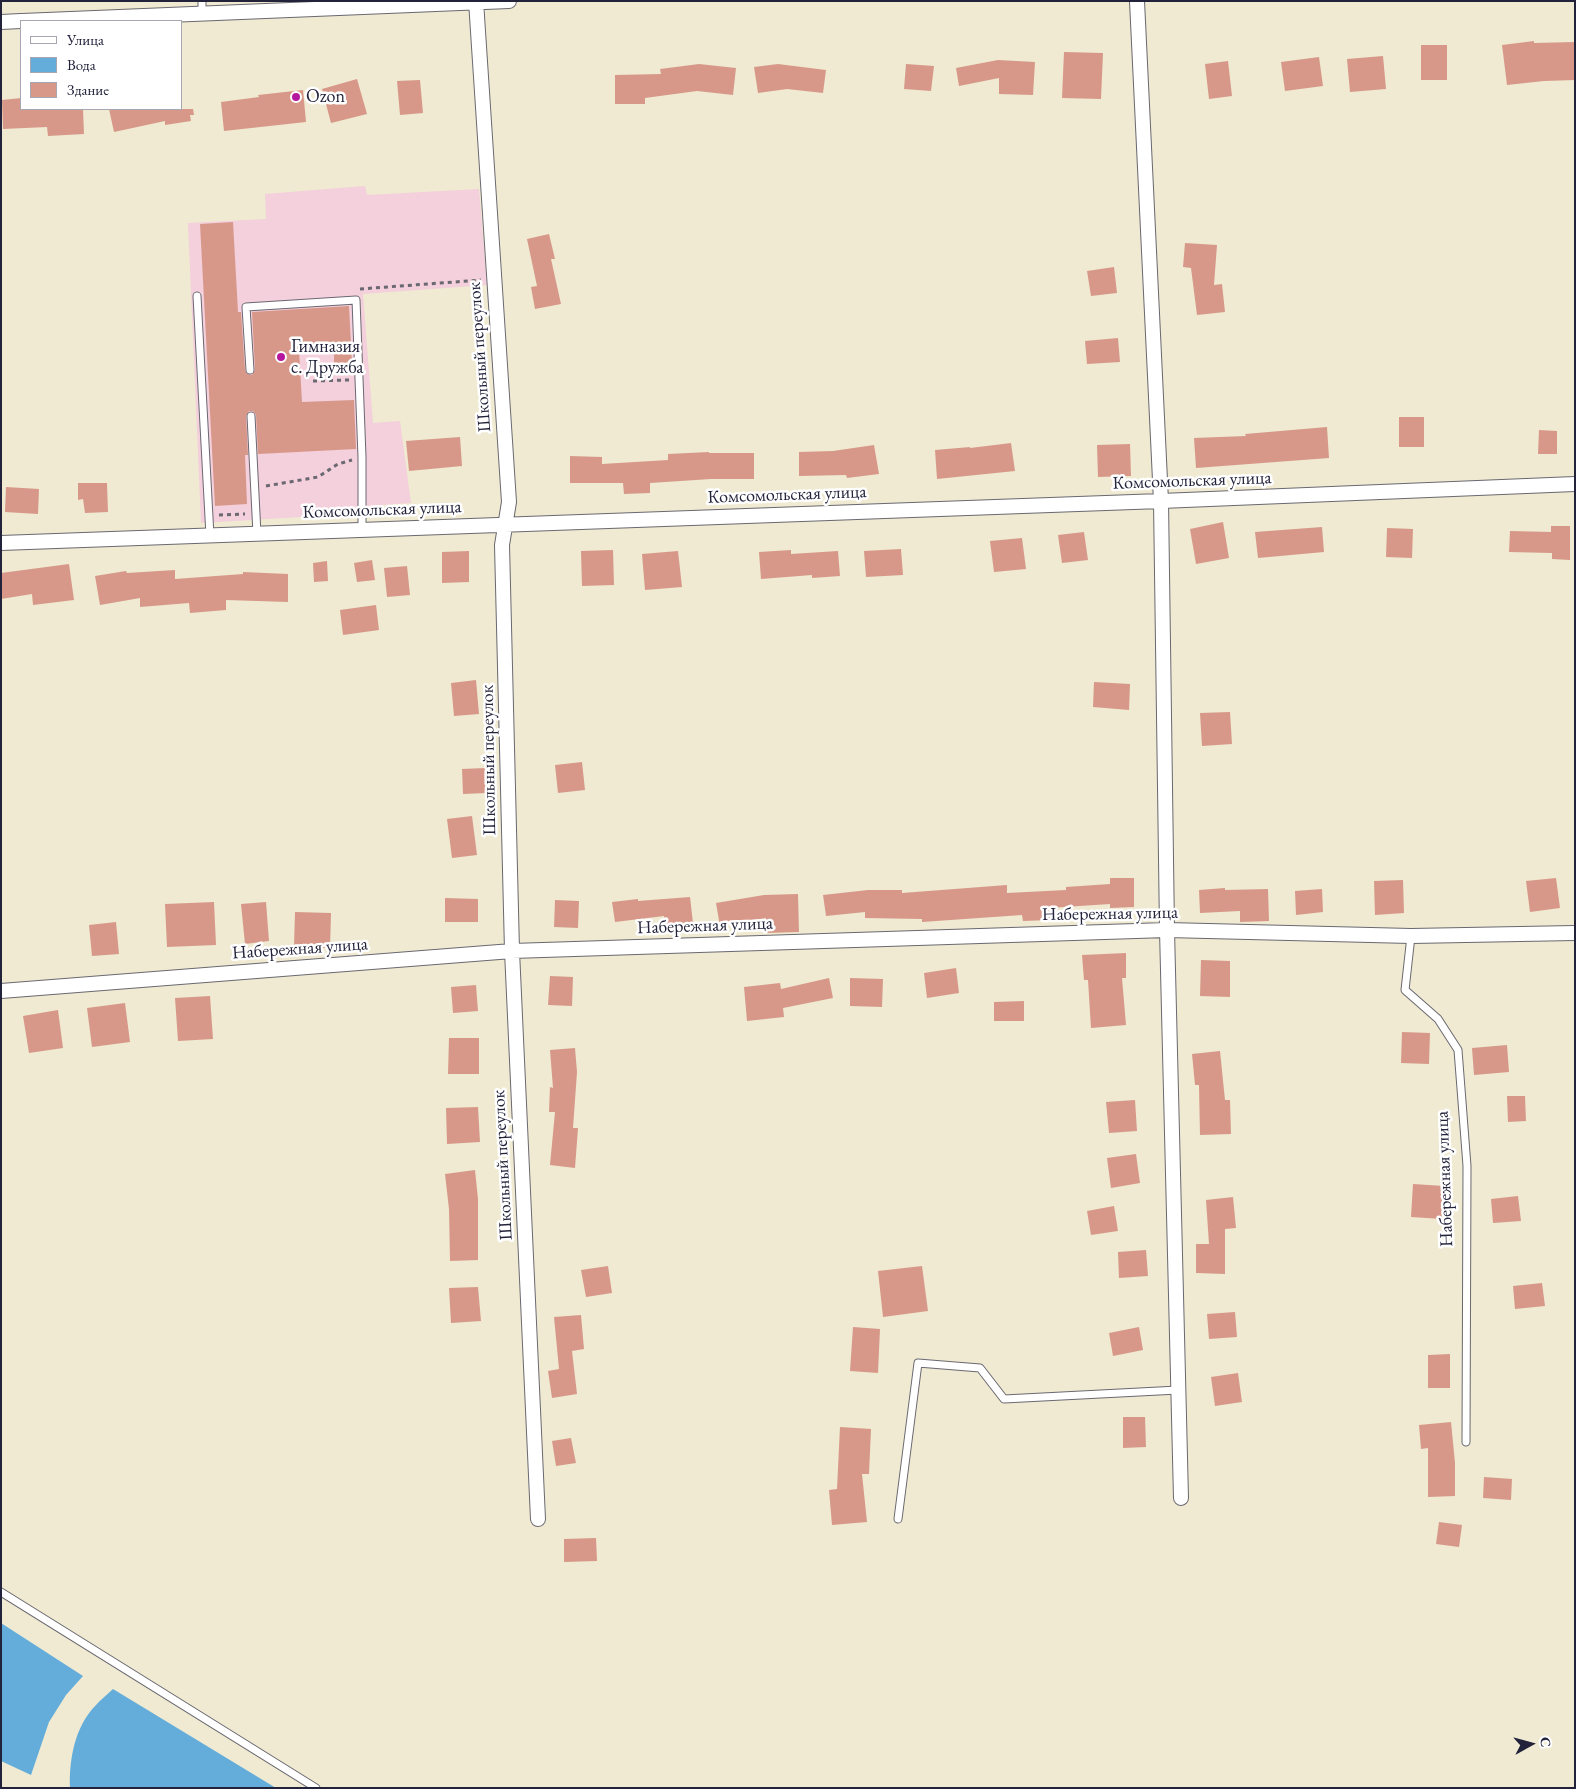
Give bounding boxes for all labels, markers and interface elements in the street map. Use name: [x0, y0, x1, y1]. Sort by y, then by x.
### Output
legend: [20, 20, 182, 110]
text: Улица: [67, 30, 104, 49]
text: Вода: [67, 55, 96, 74]
text: Здание: [67, 80, 109, 99]
place label: Ozon: [306, 86, 345, 108]
marker: Ozon: [290, 91, 302, 103]
street label: Школьный переулок: [464, 281, 496, 433]
place label: Гимназия с. Дружба: [291, 336, 363, 378]
marker: Гимназия с. Дружба: [275, 351, 287, 363]
street label: Комсомольская улица: [1112, 467, 1272, 495]
street label: Комсомольская улица: [707, 481, 867, 509]
street label: Комсомольская улица: [302, 496, 462, 524]
street label: Школьный переулок: [477, 685, 501, 835]
street label: Набережная улица: [1042, 902, 1178, 926]
street label: Набережная улица: [637, 913, 773, 939]
street label: Набережная улица: [231, 933, 369, 965]
street label: Школьный переулок: [488, 1089, 518, 1241]
street label: Набережная улица: [1432, 1111, 1458, 1247]
north arrow: [1506, 1719, 1556, 1769]
text: С: [1536, 1736, 1555, 1748]

